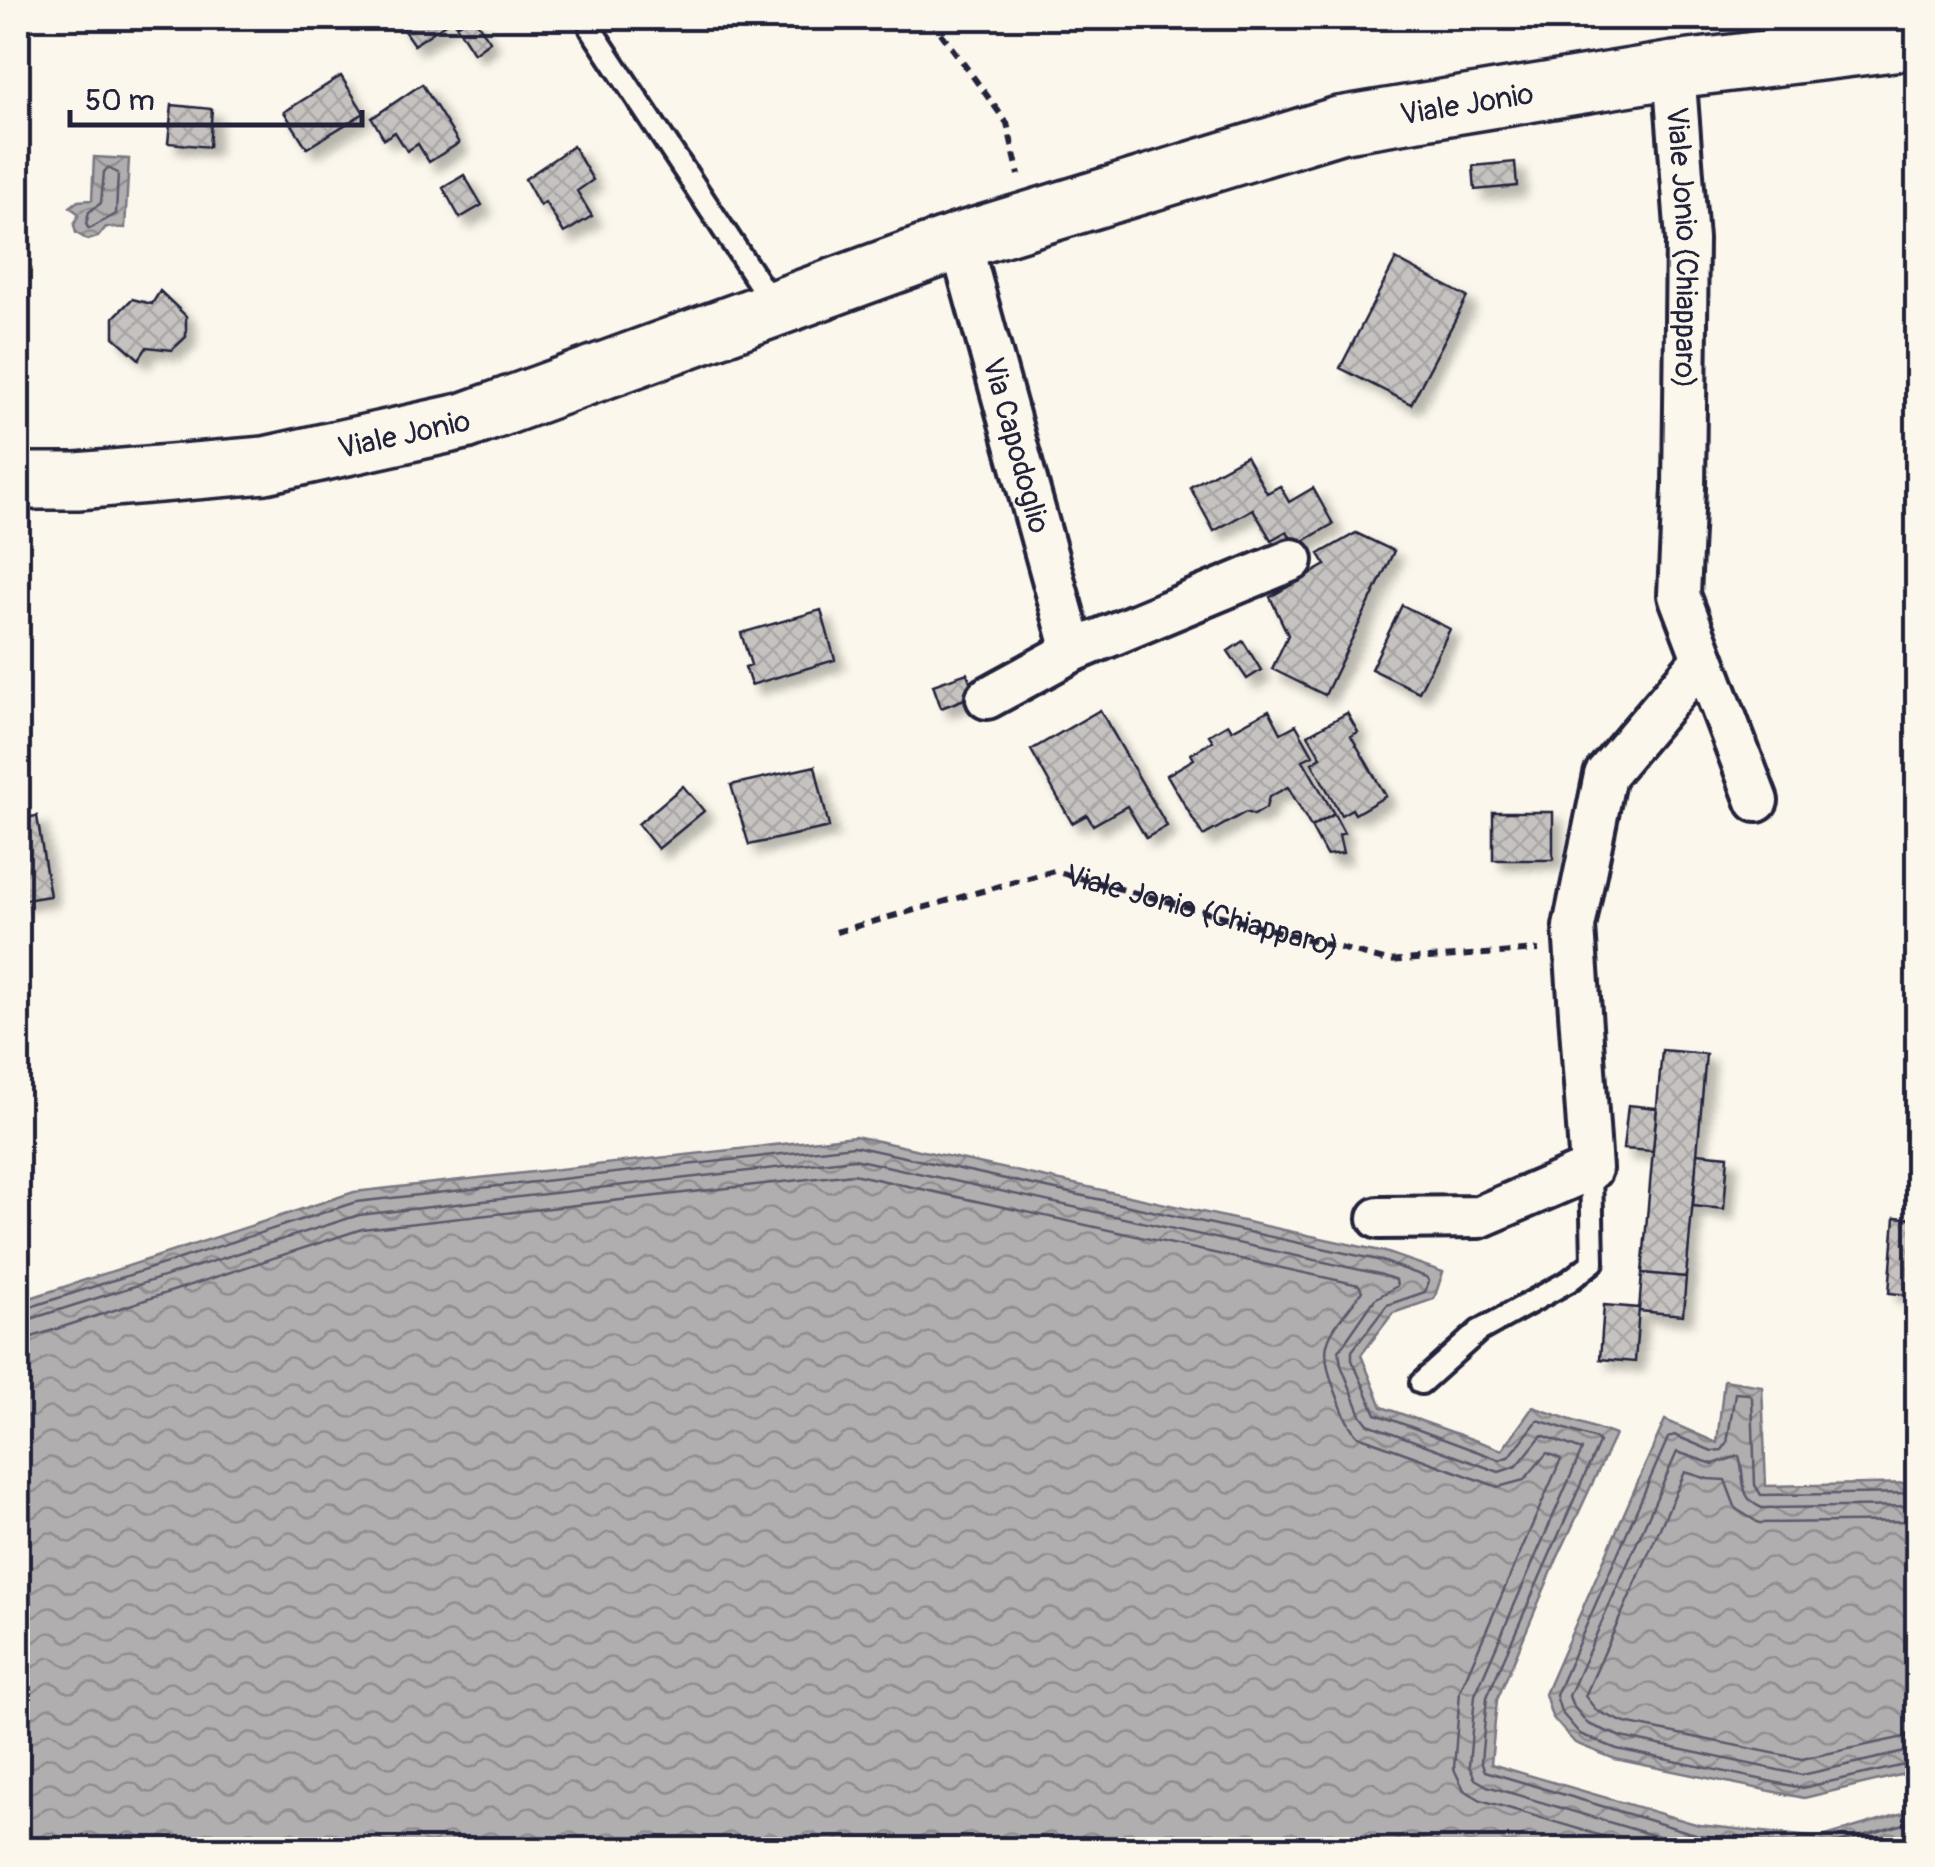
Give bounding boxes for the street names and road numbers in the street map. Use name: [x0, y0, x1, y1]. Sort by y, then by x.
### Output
street label: Viale Jonio: [1398, 75, 1536, 134]
street label: Viale Jonio (Chiapparo): [1658, 106, 1705, 389]
street label: Via Capodoglio: [974, 354, 1058, 537]
street label: Viale Jonio: [335, 402, 474, 467]
street label: Viale Jonio (Chiapparo): [1061, 857, 1343, 966]

